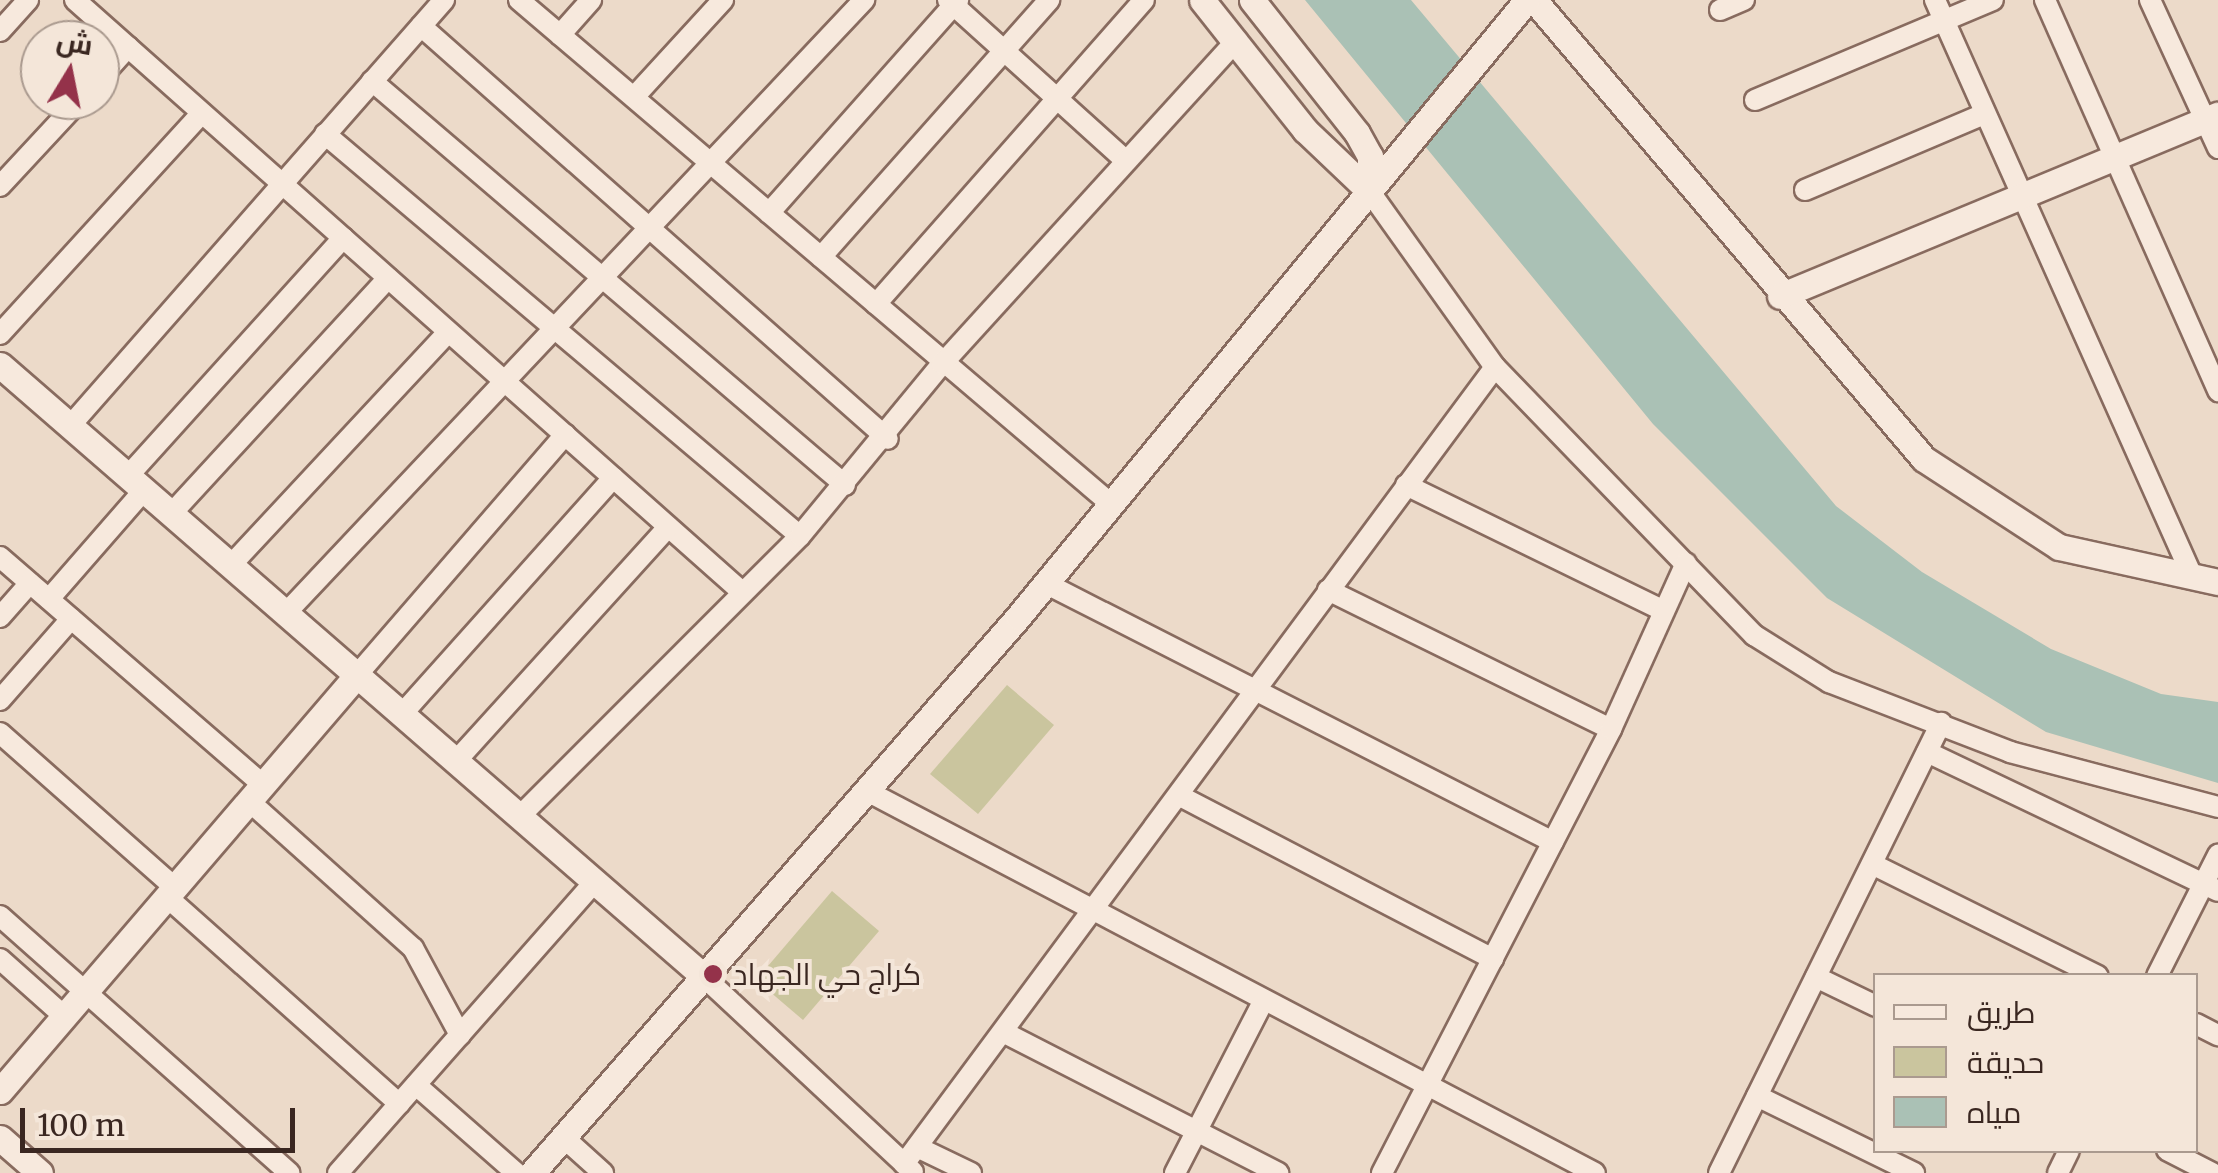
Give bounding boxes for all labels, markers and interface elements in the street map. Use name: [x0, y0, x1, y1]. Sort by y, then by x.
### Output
north arrow: [20, 20, 120, 120]
text: ش: [54, 22, 96, 63]
place label: كراج حي الجهاد: [733, 956, 921, 992]
marker: كراج حي الجهاد: [702, 963, 724, 985]
legend: [1873, 973, 2198, 1153]
text: طريق: [1967, 993, 2036, 1031]
text: حديقة: [1967, 1043, 2044, 1081]
scale bar: [25, 1088, 300, 1150]
text: مياه: [1967, 1093, 2021, 1131]
text: 100 m: [37, 1106, 125, 1144]

